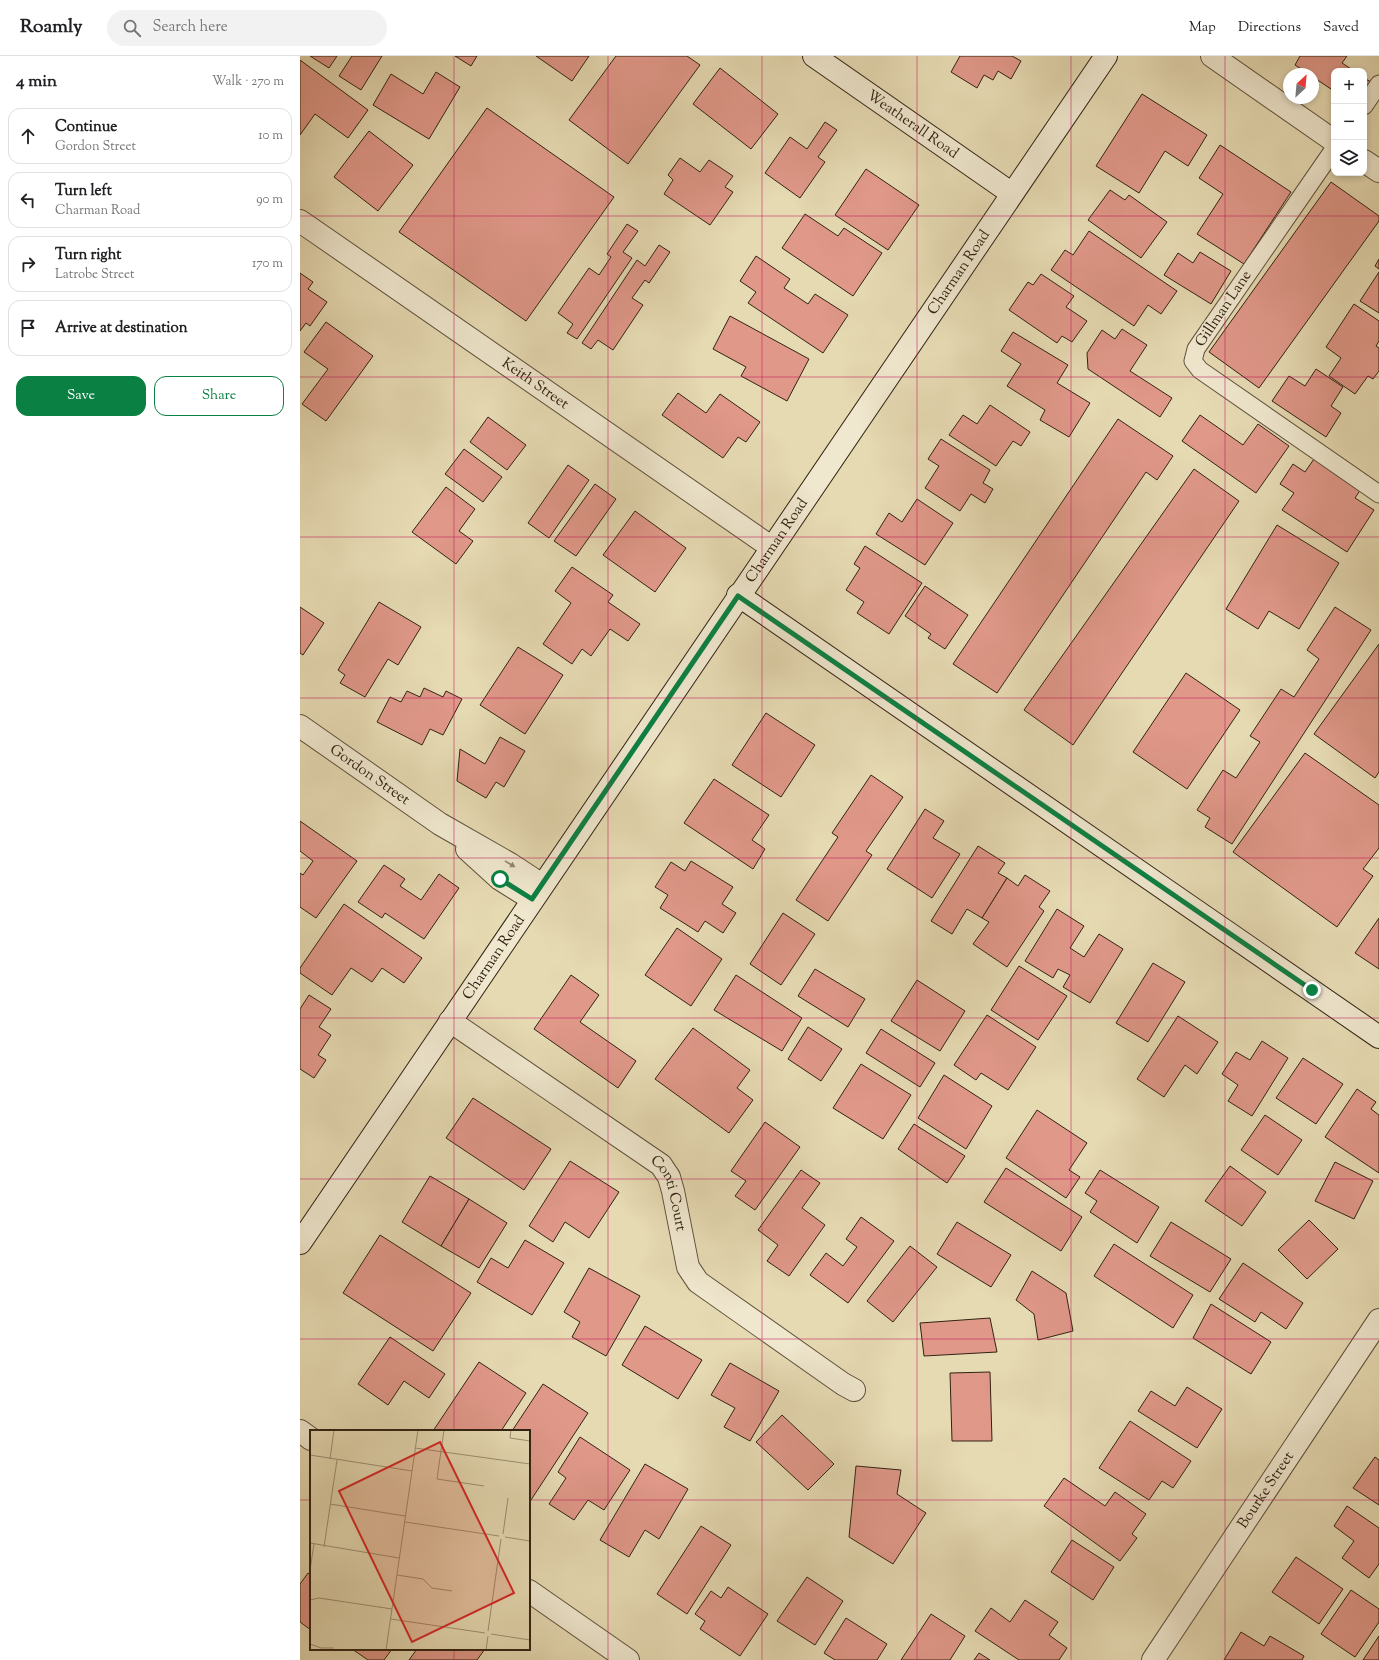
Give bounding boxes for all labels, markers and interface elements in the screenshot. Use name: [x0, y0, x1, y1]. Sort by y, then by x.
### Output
search box: [107, 10, 387, 46]
text: Roamly: [20, 14, 83, 41]
icon: search: [121, 17, 143, 39]
text: Search here: [153, 17, 228, 38]
text: Map: [1189, 18, 1216, 38]
text: Directions: [1238, 18, 1301, 38]
text: Saved: [1323, 18, 1359, 38]
north arrow: [1283, 68, 1319, 104]
map controls: [1331, 68, 1367, 176]
button: +: [1331, 68, 1367, 104]
text: 4 min: [16, 70, 57, 94]
text: Walk · 270 m: [212, 73, 284, 91]
street label: Weatherall Road: [862, 85, 963, 164]
button: −: [1331, 104, 1367, 140]
text: Continue: [55, 117, 117, 138]
icon: ahead: [17, 125, 39, 147]
text: 10 m: [258, 127, 283, 145]
text: Gordon Street: [55, 138, 136, 156]
button: layers: [1331, 140, 1367, 176]
text: Turn left: [55, 181, 112, 202]
icon: left: [17, 189, 39, 211]
text: 90 m: [256, 191, 283, 209]
text: Charman Road: [55, 202, 140, 220]
street label: Charman Road: [923, 226, 996, 319]
text: Turn right: [55, 245, 121, 266]
icon: right: [17, 253, 39, 275]
text: 170 m: [252, 255, 283, 273]
text: Latrobe Street: [55, 266, 135, 284]
street label: Gillman Lane: [1191, 267, 1257, 351]
icon: arrive: [17, 317, 39, 339]
text: Arrive at destination: [55, 318, 188, 339]
street label: Keith Street: [497, 353, 573, 414]
button: Save: [16, 376, 146, 416]
button: Share: [154, 376, 284, 416]
street label: Charman Road: [741, 494, 814, 587]
street label: Gordon Street: [325, 739, 414, 810]
one-way arrow: [505, 860, 515, 868]
route start: [491, 870, 509, 888]
street label: Charman Road: [457, 911, 530, 1004]
route end: [1303, 981, 1321, 999]
street label: Conti Court: [646, 1150, 691, 1233]
inset map: [310, 1430, 530, 1650]
street label: Bourke Street: [1233, 1447, 1299, 1533]

